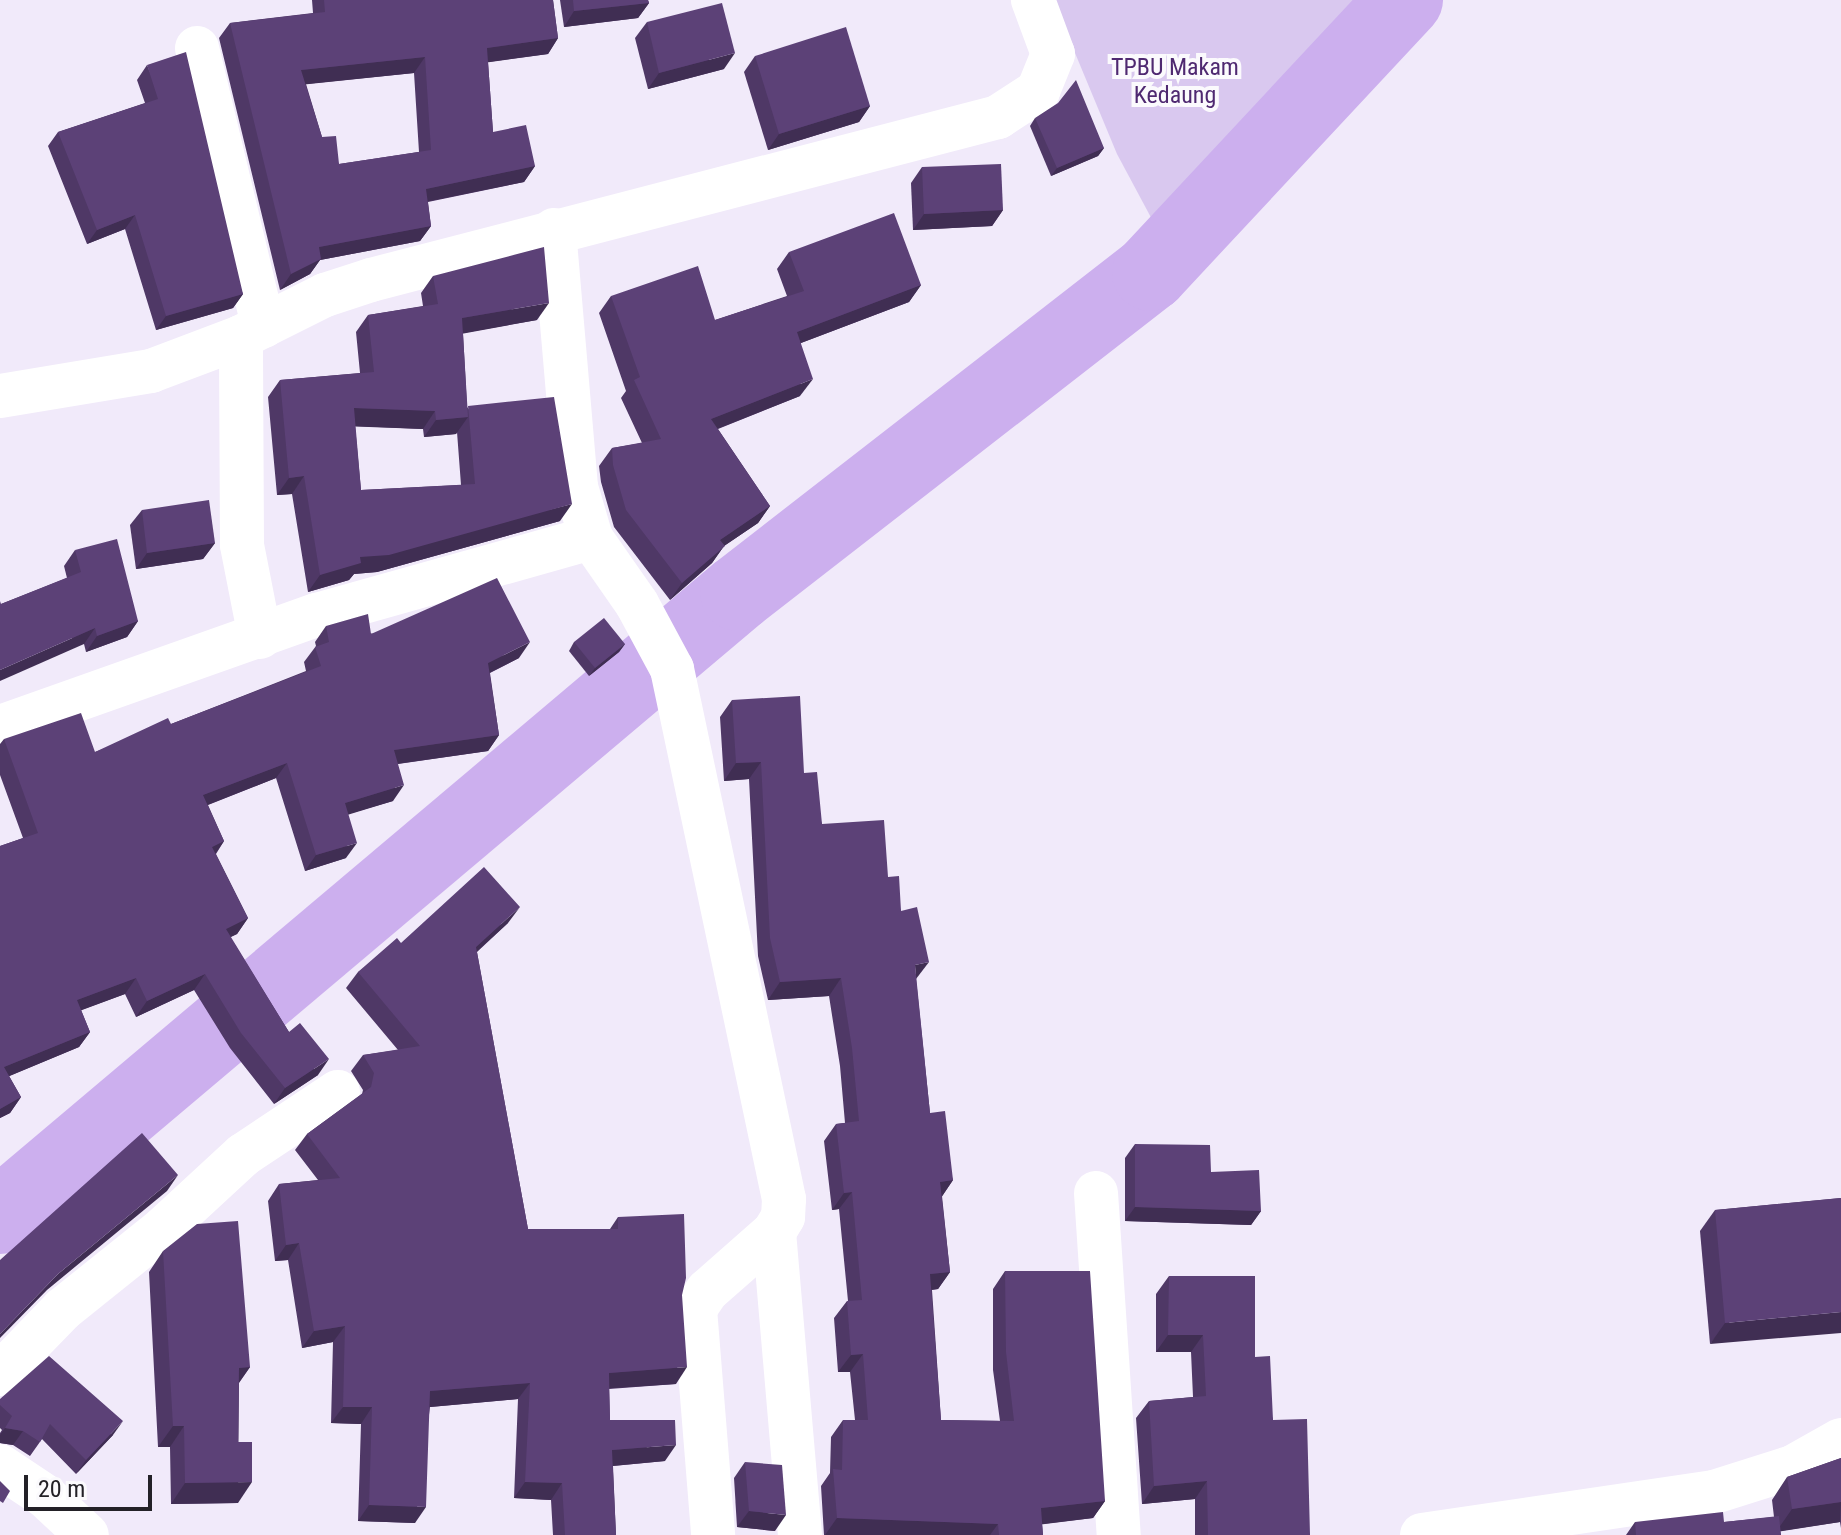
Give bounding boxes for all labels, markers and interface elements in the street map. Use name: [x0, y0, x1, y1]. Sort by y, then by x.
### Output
park label: TPBU Makam Kedaung: [1111, 54, 1239, 110]
scale bar: [28, 1459, 156, 1509]
text: 20 m: [38, 1475, 85, 1503]

